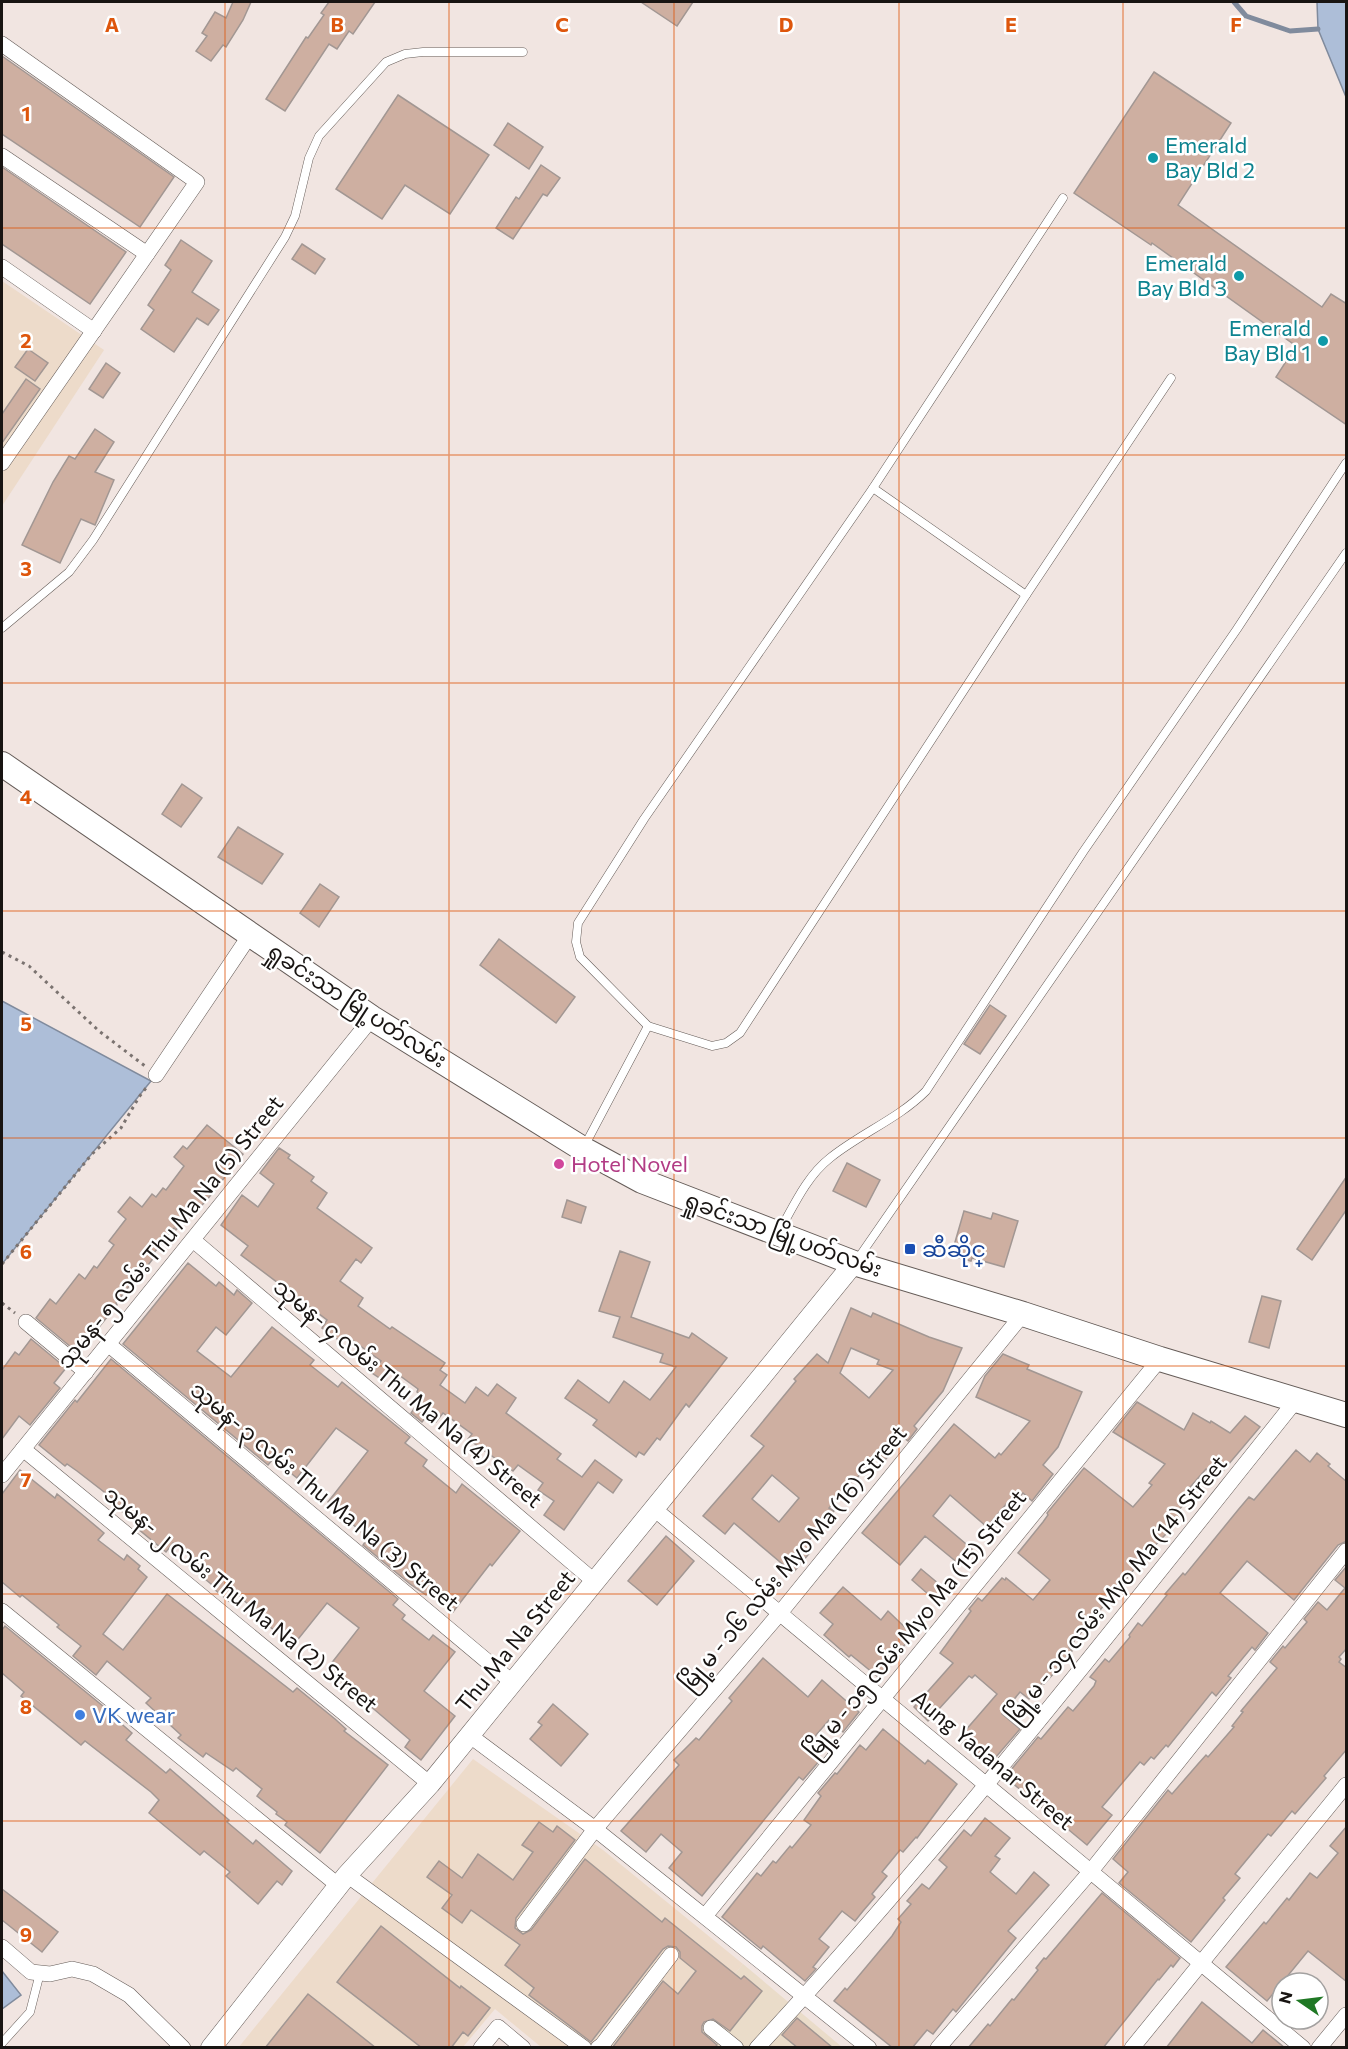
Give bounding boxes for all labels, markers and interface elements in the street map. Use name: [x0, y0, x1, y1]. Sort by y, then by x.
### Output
text: A: [105, 12, 119, 36]
text: B: [330, 12, 344, 36]
text: C: [555, 12, 569, 36]
text: D: [779, 12, 793, 36]
text: E: [1005, 12, 1017, 36]
text: F: [1230, 12, 1242, 36]
text: 1: [21, 101, 31, 125]
place label: Emerald Bay Bld 2: [1165, 131, 1255, 183]
marker: Emerald Bay Bld 2: [1146, 151, 1160, 165]
place label: Emerald Bay Bld 3: [1137, 249, 1227, 301]
marker: Emerald Bay Bld 3: [1232, 269, 1246, 283]
place label: Emerald Bay Bld 1: [1224, 314, 1311, 366]
text: 2: [20, 328, 32, 352]
marker: Emerald Bay Bld 1: [1316, 334, 1330, 348]
text: 3: [20, 556, 32, 580]
text: 4: [20, 784, 32, 808]
street label: ရှုခင်းသာ မြို့ပတ်လမ်း: [259, 935, 453, 1077]
text: 5: [20, 1011, 32, 1035]
street label: သုမန- ၅ လမ်း Thu Ma Na (5) Street: [50, 1089, 292, 1377]
place label: Hotel Novel: [571, 1150, 688, 1177]
marker: Hotel Novel: [552, 1157, 566, 1171]
street label: ရှုခင်းသာ မြို့ပတ်လမ်း: [678, 1184, 887, 1287]
place label: ဆီဆိုင္: [922, 1234, 986, 1267]
text: 6: [20, 1239, 32, 1263]
marker: ဆီဆိုင္: [903, 1242, 917, 1256]
street label: သုမန- ၄ လမ်း Thu Ma Na (4) Street: [265, 1272, 549, 1517]
street label: သုမန- ၃ လမ်း Thu Ma Na (3) Street: [182, 1375, 466, 1620]
street label: မြို့မ - ၁၆ လမ်း Myo Ma (16) Street: [673, 1419, 916, 1699]
street label: မြို့မ - ၁၄ လမ်း Myo Ma (14) Street: [999, 1449, 1236, 1731]
text: 7: [21, 1467, 32, 1491]
street label: သုမန- ၂ လမ်း Thu Ma Na (2) Street: [96, 1479, 384, 1721]
street label: မြို့မ - ၁၅ လမ်း Myo Ma (15) Street: [797, 1484, 1035, 1766]
street label: Thu Ma Na Street: [449, 1564, 580, 1717]
street label: Aung Yadanar Street: [907, 1684, 1080, 1835]
text: 8: [20, 1694, 32, 1718]
place label: VK wear: [92, 1701, 175, 1728]
marker: VK wear: [73, 1708, 87, 1722]
text: 9: [20, 1922, 32, 1946]
north arrow: [1270, 1971, 1330, 2031]
text: N: [1274, 1989, 1296, 2005]

